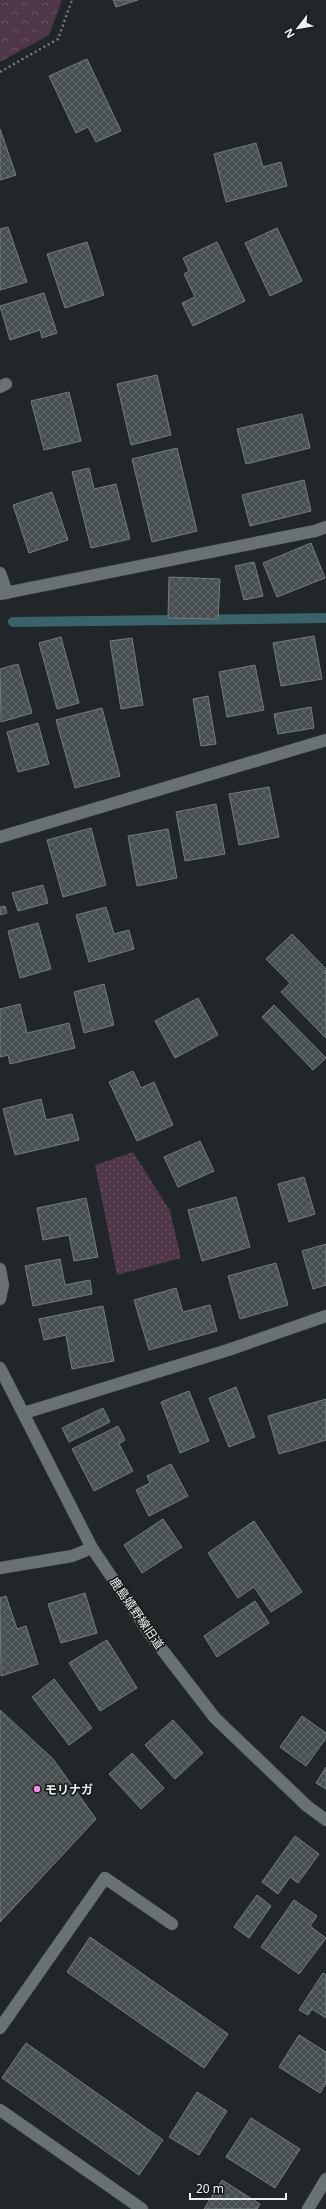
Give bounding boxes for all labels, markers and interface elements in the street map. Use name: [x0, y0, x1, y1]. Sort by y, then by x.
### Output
north arrow: [278, 8, 318, 48]
text: N: [280, 26, 298, 41]
street label: 鹿島嬉野線旧道: [106, 1574, 168, 1652]
place label: モリナガ: [45, 1781, 93, 1798]
marker: モリナガ: [32, 1784, 42, 1794]
scale bar: [190, 2175, 286, 2201]
text: 20 m: [196, 2180, 224, 2197]

